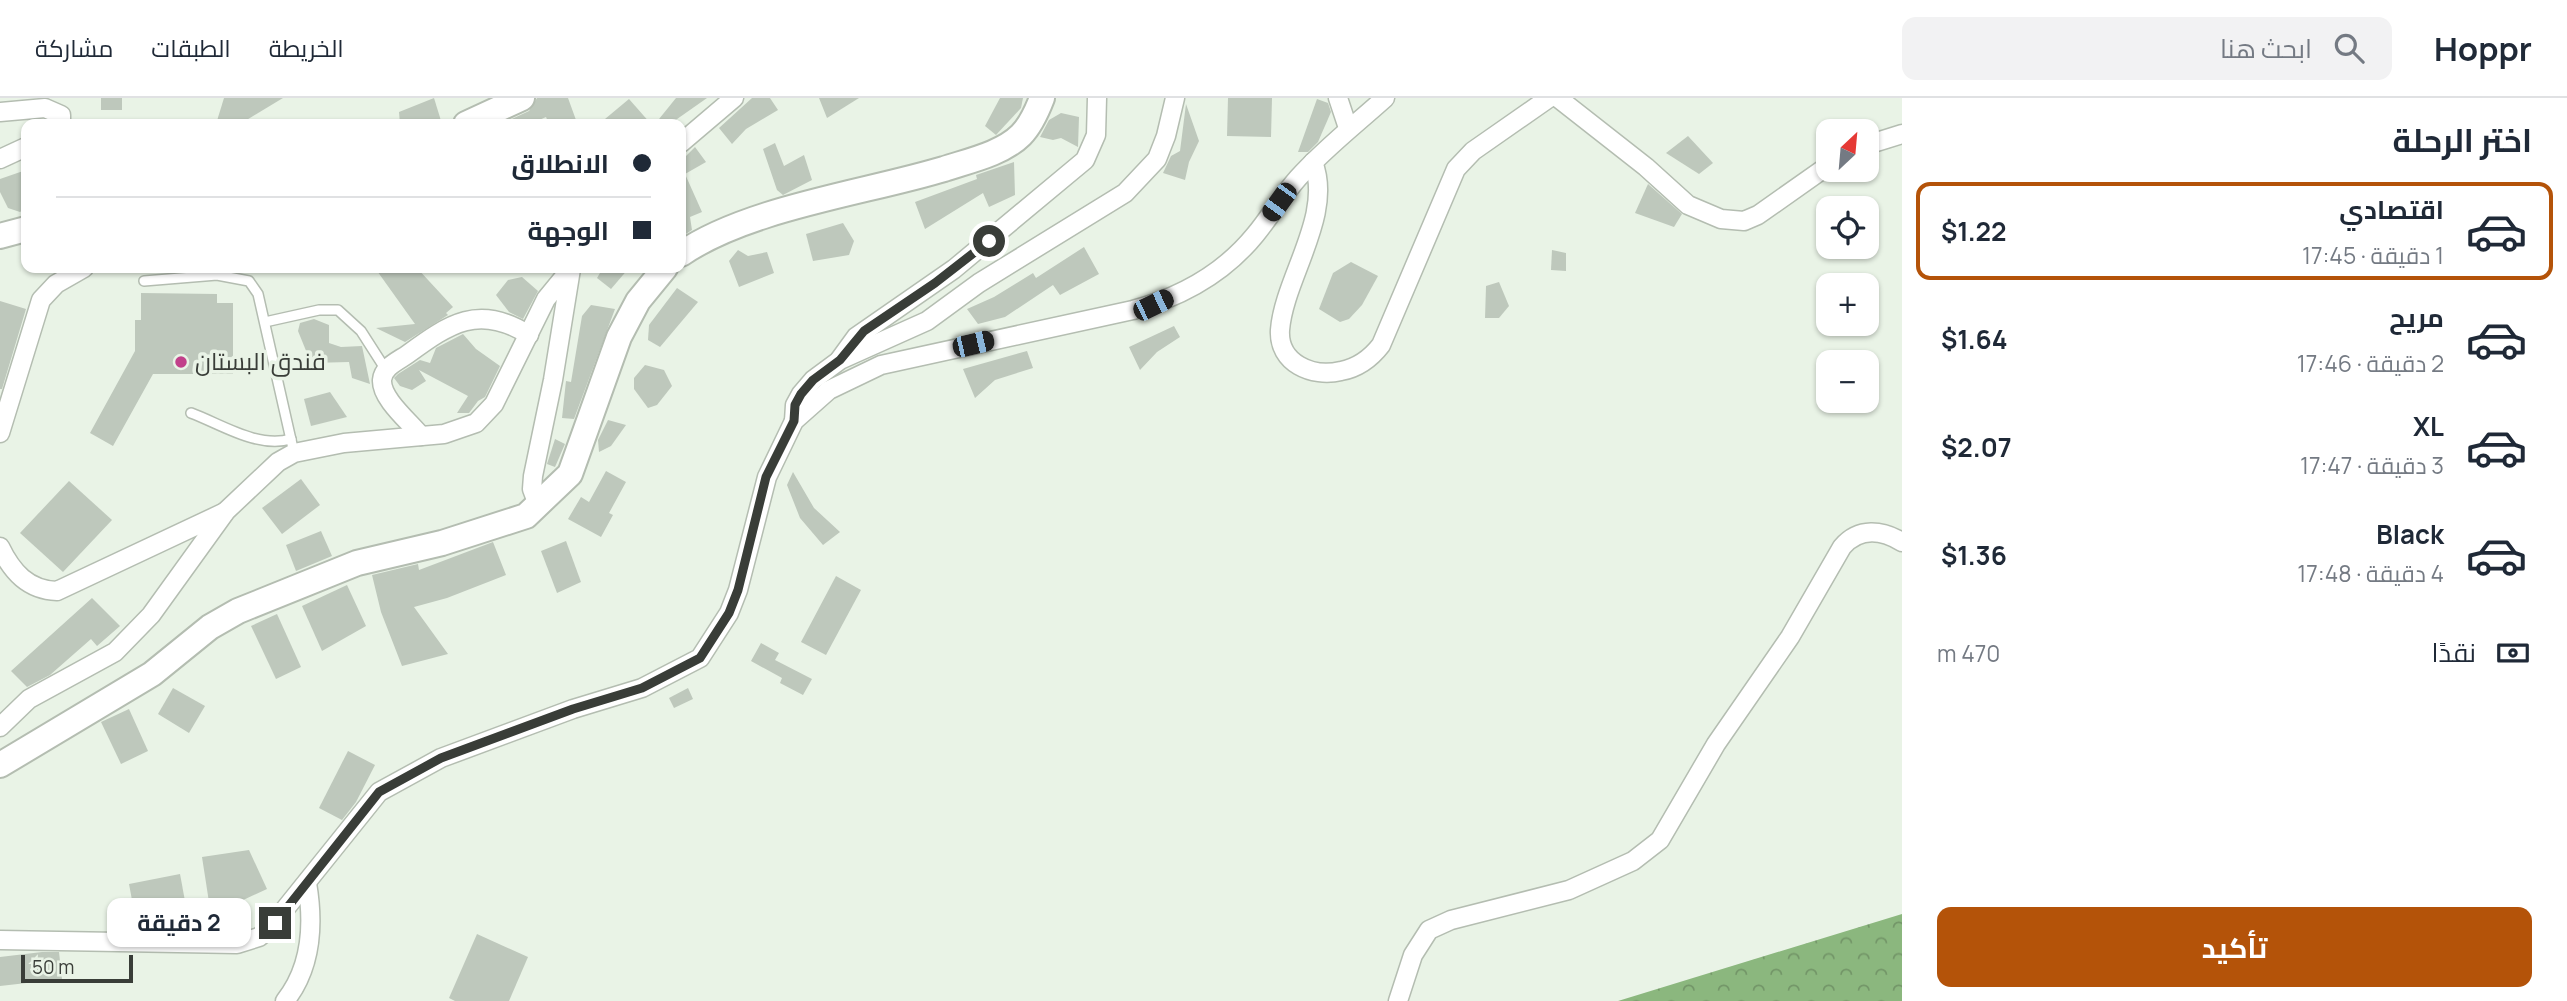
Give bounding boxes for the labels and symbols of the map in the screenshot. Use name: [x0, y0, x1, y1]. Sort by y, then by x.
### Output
north arrow: [1816, 119, 1880, 182]
car: [1259, 179, 1300, 225]
route start: [973, 225, 1005, 257]
car: [1130, 286, 1177, 324]
car: [951, 329, 996, 359]
place label: فندق البستان: [195, 344, 326, 377]
marker: فندق البستان: [173, 354, 189, 370]
callout: 2 دقيقة: [107, 898, 250, 948]
route end: [259, 907, 291, 939]
scale bar: [21, 952, 133, 984]

